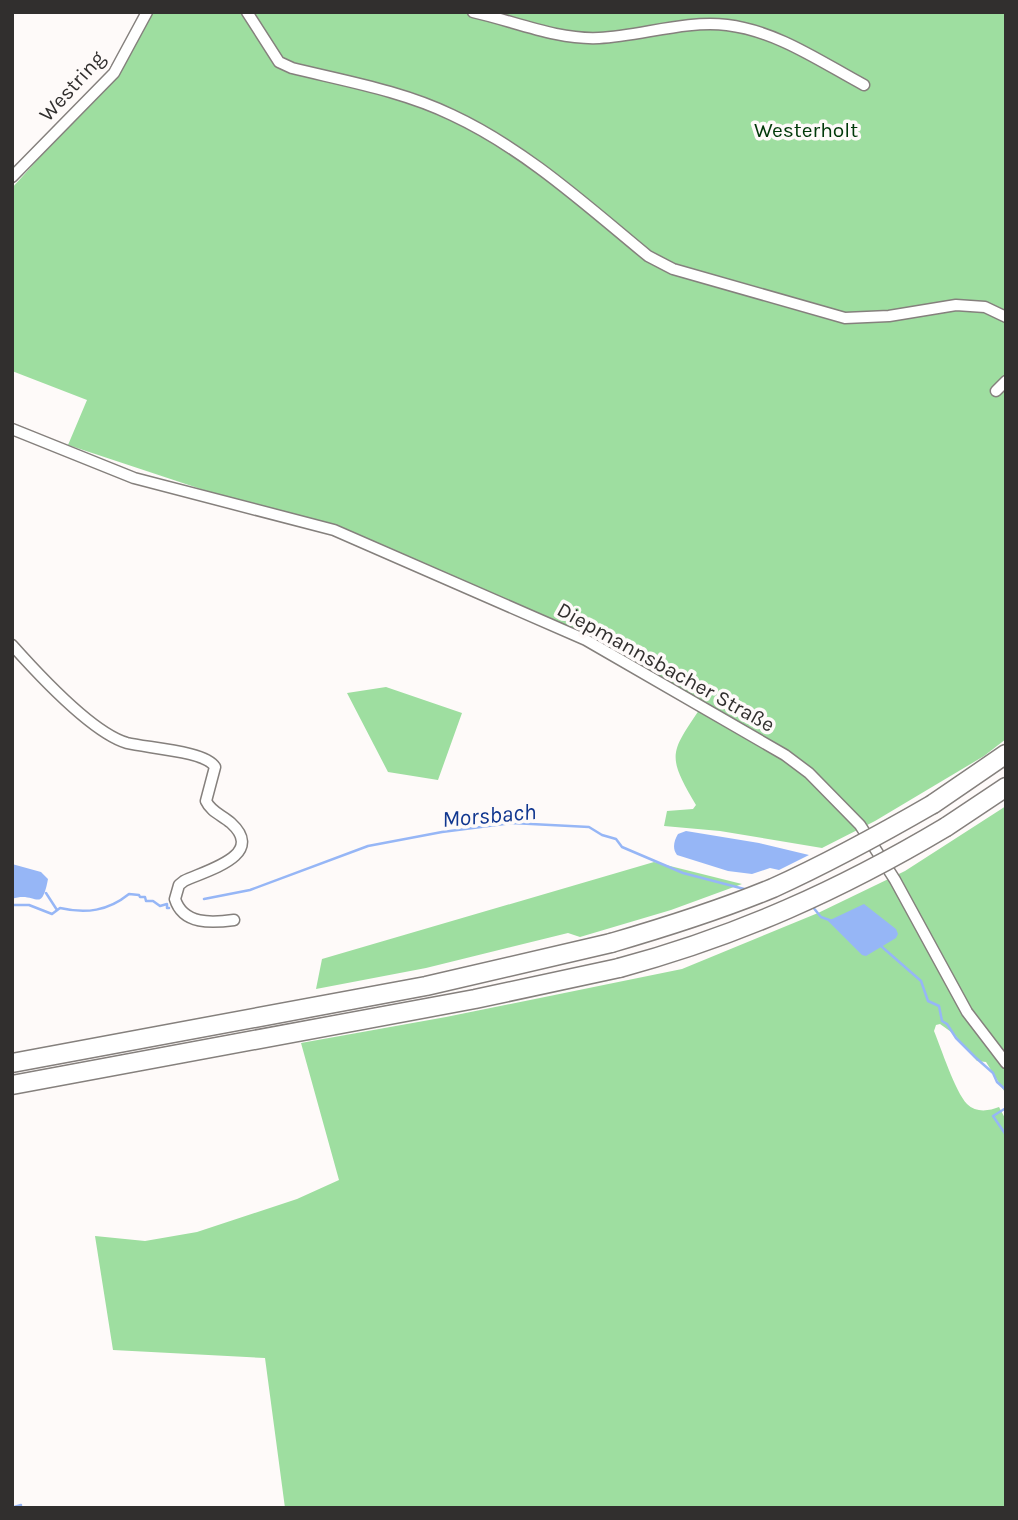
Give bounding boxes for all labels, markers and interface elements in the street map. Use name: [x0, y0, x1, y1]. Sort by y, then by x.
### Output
street label: Westring: [34, 46, 110, 126]
park label: Westerholt: [754, 118, 858, 142]
street label: Diepmannsbacher Straße: [553, 597, 779, 737]
water label: Morsbach: [441, 798, 537, 833]

